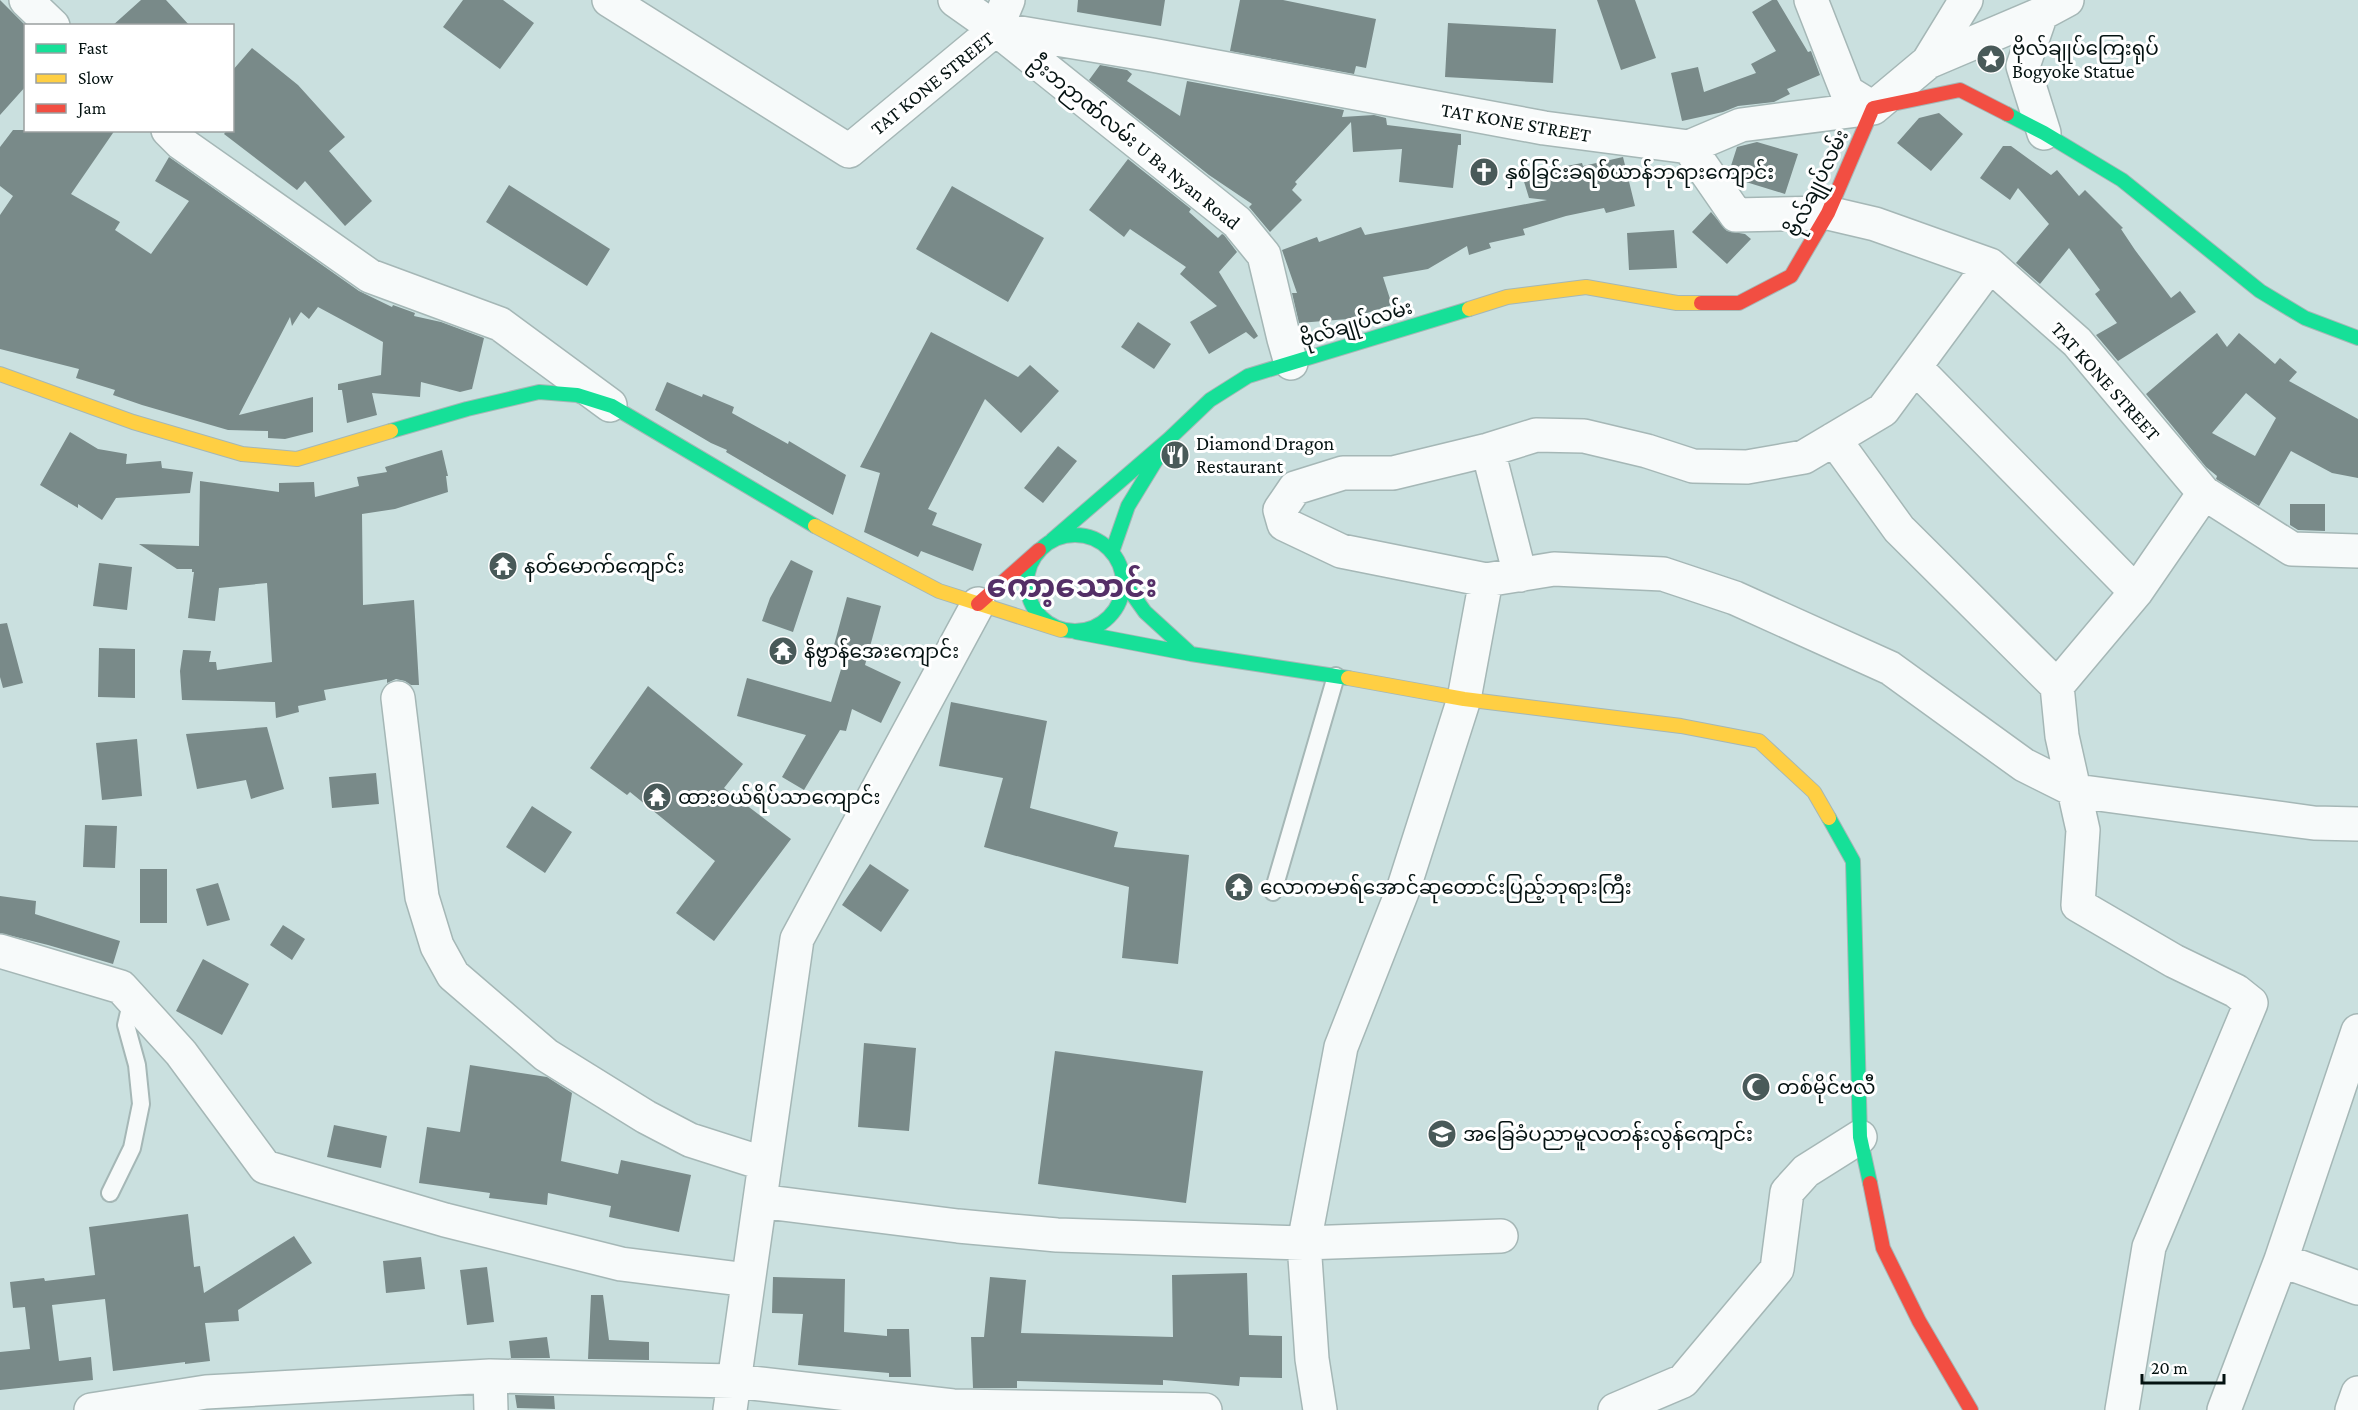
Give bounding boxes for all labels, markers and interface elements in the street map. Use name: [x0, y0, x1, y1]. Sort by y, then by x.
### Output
legend: [24, 24, 234, 132]
street label: TAT KONE STREET: [866, 27, 998, 139]
place label: ဗိုလ်ချုပ်ကြေးရုပ် Bogyoke Statue: [2012, 34, 2159, 83]
text: Fast: [78, 38, 109, 58]
place icon: ဗိုလ်ချုပ်ကြေးရုပ် Bogyoke Statue: [1975, 43, 2007, 75]
street label: ဦးဘဉာဏ်လမ်း U Ba Nyan Road: [1022, 48, 1247, 238]
text: Slow: [78, 68, 114, 88]
text: Jam: [76, 98, 107, 118]
street label: TAT KONE STREET: [1439, 98, 1593, 146]
street label: ဗိုလ်ချုပ်လမ်း: [1779, 125, 1858, 243]
church icon: နှစ်ခြင်းခရစ်ယာန်ဘုရားကျောင်း: [1468, 156, 1500, 188]
place label: နှစ်ခြင်းခရစ်ယာန်ဘုရားကျောင်း: [1505, 158, 1774, 189]
street label: ဗိုလ်ချုပ်လမ်း: [1296, 293, 1417, 356]
street label: TAT KONE STREET: [2047, 317, 2165, 445]
place label: Diamond Dragon Restaurant: [1196, 432, 1335, 477]
restaurant icon: Diamond Dragon Restaurant: [1159, 439, 1191, 471]
temple icon: နတ်မောက်ကျောင်း: [487, 550, 519, 582]
place label: နတ်မောက်ကျောင်း: [524, 552, 684, 582]
district label: ကော့သောင်း: [986, 564, 1158, 607]
temple icon: နိဗ္ဗာန်အေးကျောင်း: [767, 635, 799, 667]
place label: နိဗ္ဗာန်အေးကျောင်း: [804, 637, 959, 667]
temple icon: ထားဝယ်ရိပ်သာကျောင်း: [641, 781, 673, 813]
place label: ထားဝယ်ရိပ်သာကျောင်း: [678, 783, 880, 813]
temple icon: လောကမာရ်အောင်ဆုတောင်းပြည့်ဘုရားကြီး: [1223, 871, 1255, 903]
place label: လောကမာရ်အောင်ဆုတောင်းပြည့်ဘုရားကြီး: [1260, 873, 1632, 904]
mosque icon: တစ်မိုင်ဗလီ: [1740, 1071, 1772, 1103]
place label: တစ်မိုင်ဗလီ: [1777, 1073, 1876, 1104]
school or university icon: အခြေခံပညာမူလတန်းလွန်ကျောင်း: [1426, 1118, 1458, 1150]
place label: အခြေခံပညာမူလတန်းလွန်ကျောင်း: [1463, 1120, 1753, 1151]
scale bar: [2142, 1347, 2224, 1385]
text: 20 m: [2151, 1358, 2188, 1378]

